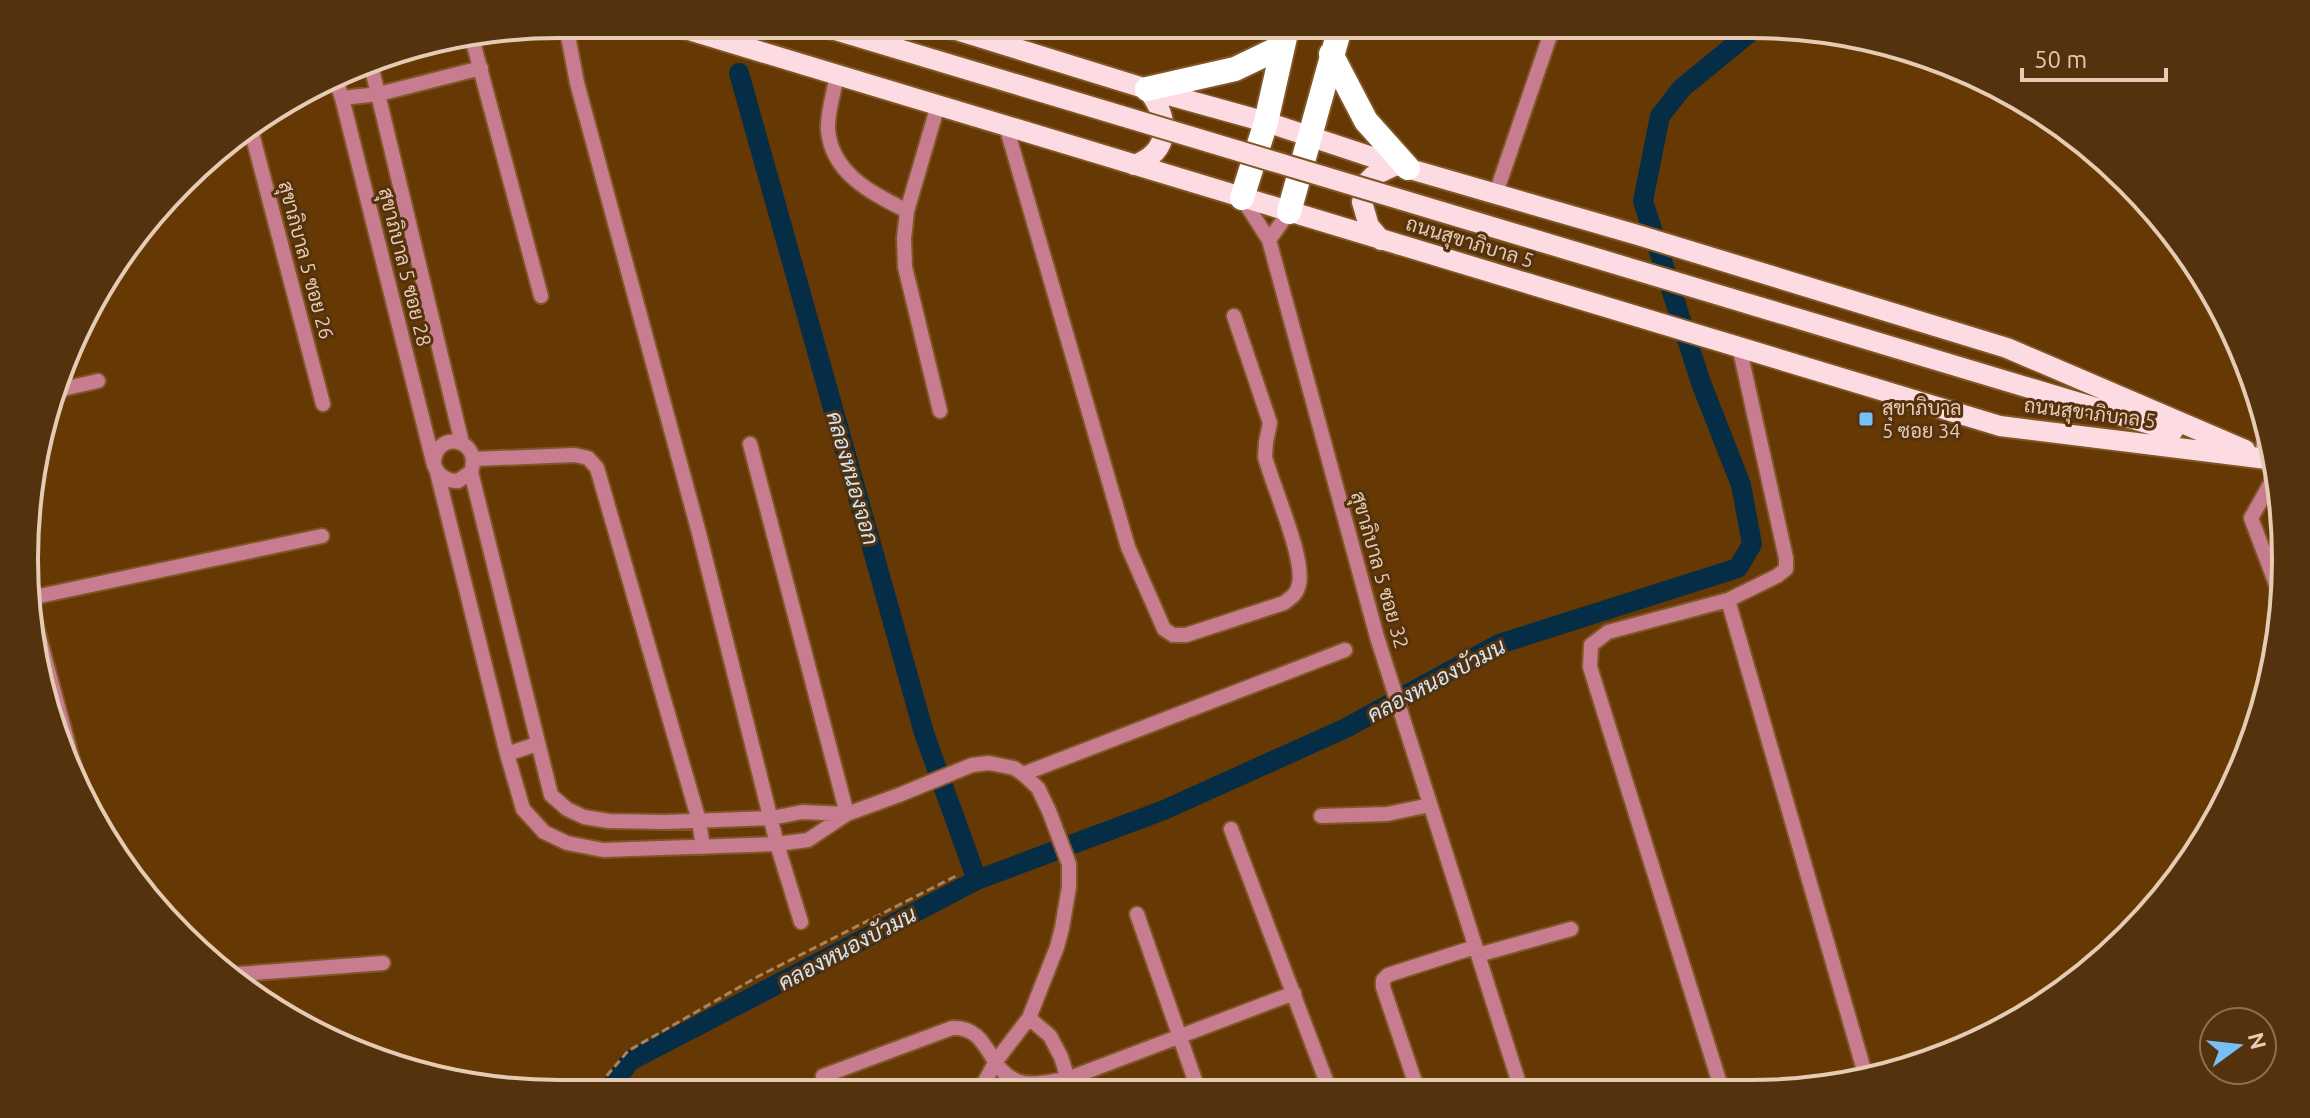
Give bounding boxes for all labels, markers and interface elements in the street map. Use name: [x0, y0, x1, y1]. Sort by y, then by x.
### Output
scale bar: [2022, 32, 2166, 82]
text: 50 m: [2034, 46, 2087, 73]
street label: สุขาภิบาล 5 ซอย 26: [271, 178, 339, 342]
street label: สุขาภิบาล 5 ซอย 28: [372, 185, 436, 349]
street label: ถนนสุขาภิบาล 5: [1402, 211, 1537, 275]
street label: ถนนสุขาภิบาล 5: [2022, 393, 2157, 435]
place label: สุขาภิบาล 5 ซอย 34: [1882, 396, 1962, 442]
water label: คลองหนองจอก: [822, 408, 884, 547]
marker: สุขาภิบาล 5 ซอย 34: [1857, 410, 1875, 428]
street label: สุขาภิบาล 5 ซอย 32: [1344, 488, 1414, 652]
water label: คลองหนองบัวมน: [1362, 633, 1509, 726]
water label: คลองหนองบัวมน: [773, 901, 920, 994]
north arrow: [2198, 1006, 2278, 1086]
text: N: [2244, 1030, 2272, 1052]

